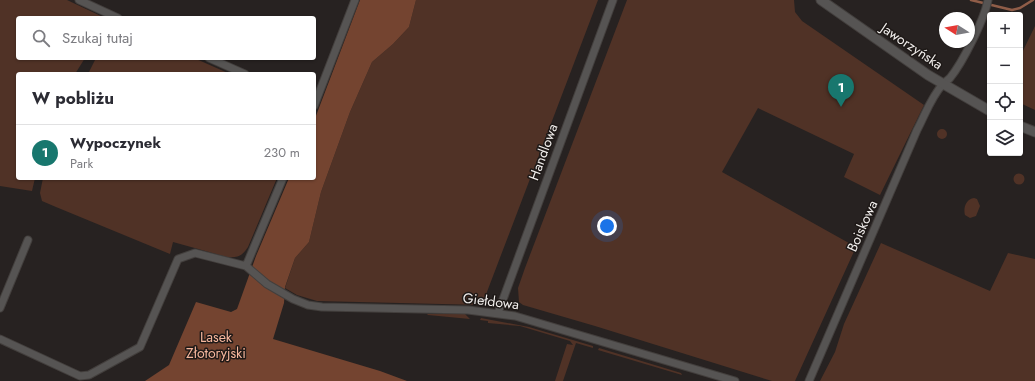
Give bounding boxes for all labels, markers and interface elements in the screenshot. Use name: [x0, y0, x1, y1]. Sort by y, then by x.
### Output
north arrow: [939, 12, 975, 48]
map controls: [987, 12, 1023, 156]
button: +: [987, 12, 1023, 48]
search box: [16, 16, 316, 60]
street label: Jaworzyńska: [875, 17, 947, 74]
icon: search: [30, 27, 52, 49]
text: Szukaj tutaj: [62, 27, 133, 49]
button: −: [987, 48, 1023, 84]
pin: 1: [828, 74, 854, 107]
button: locate: [987, 84, 1023, 120]
text: W pobliżu: [32, 86, 114, 110]
button: layers: [987, 120, 1023, 156]
street label: Handlowa: [524, 121, 562, 183]
text: Wypoczynek: [70, 132, 161, 154]
text: 1: [42, 143, 48, 162]
text: 230 m: [264, 143, 300, 162]
text: Park: [70, 154, 93, 173]
street label: Boiskowa: [842, 197, 882, 255]
your location: [597, 216, 617, 236]
street label: Giełdowa: [462, 288, 520, 314]
park label: Lasek Złotoryjski: [186, 327, 246, 363]

